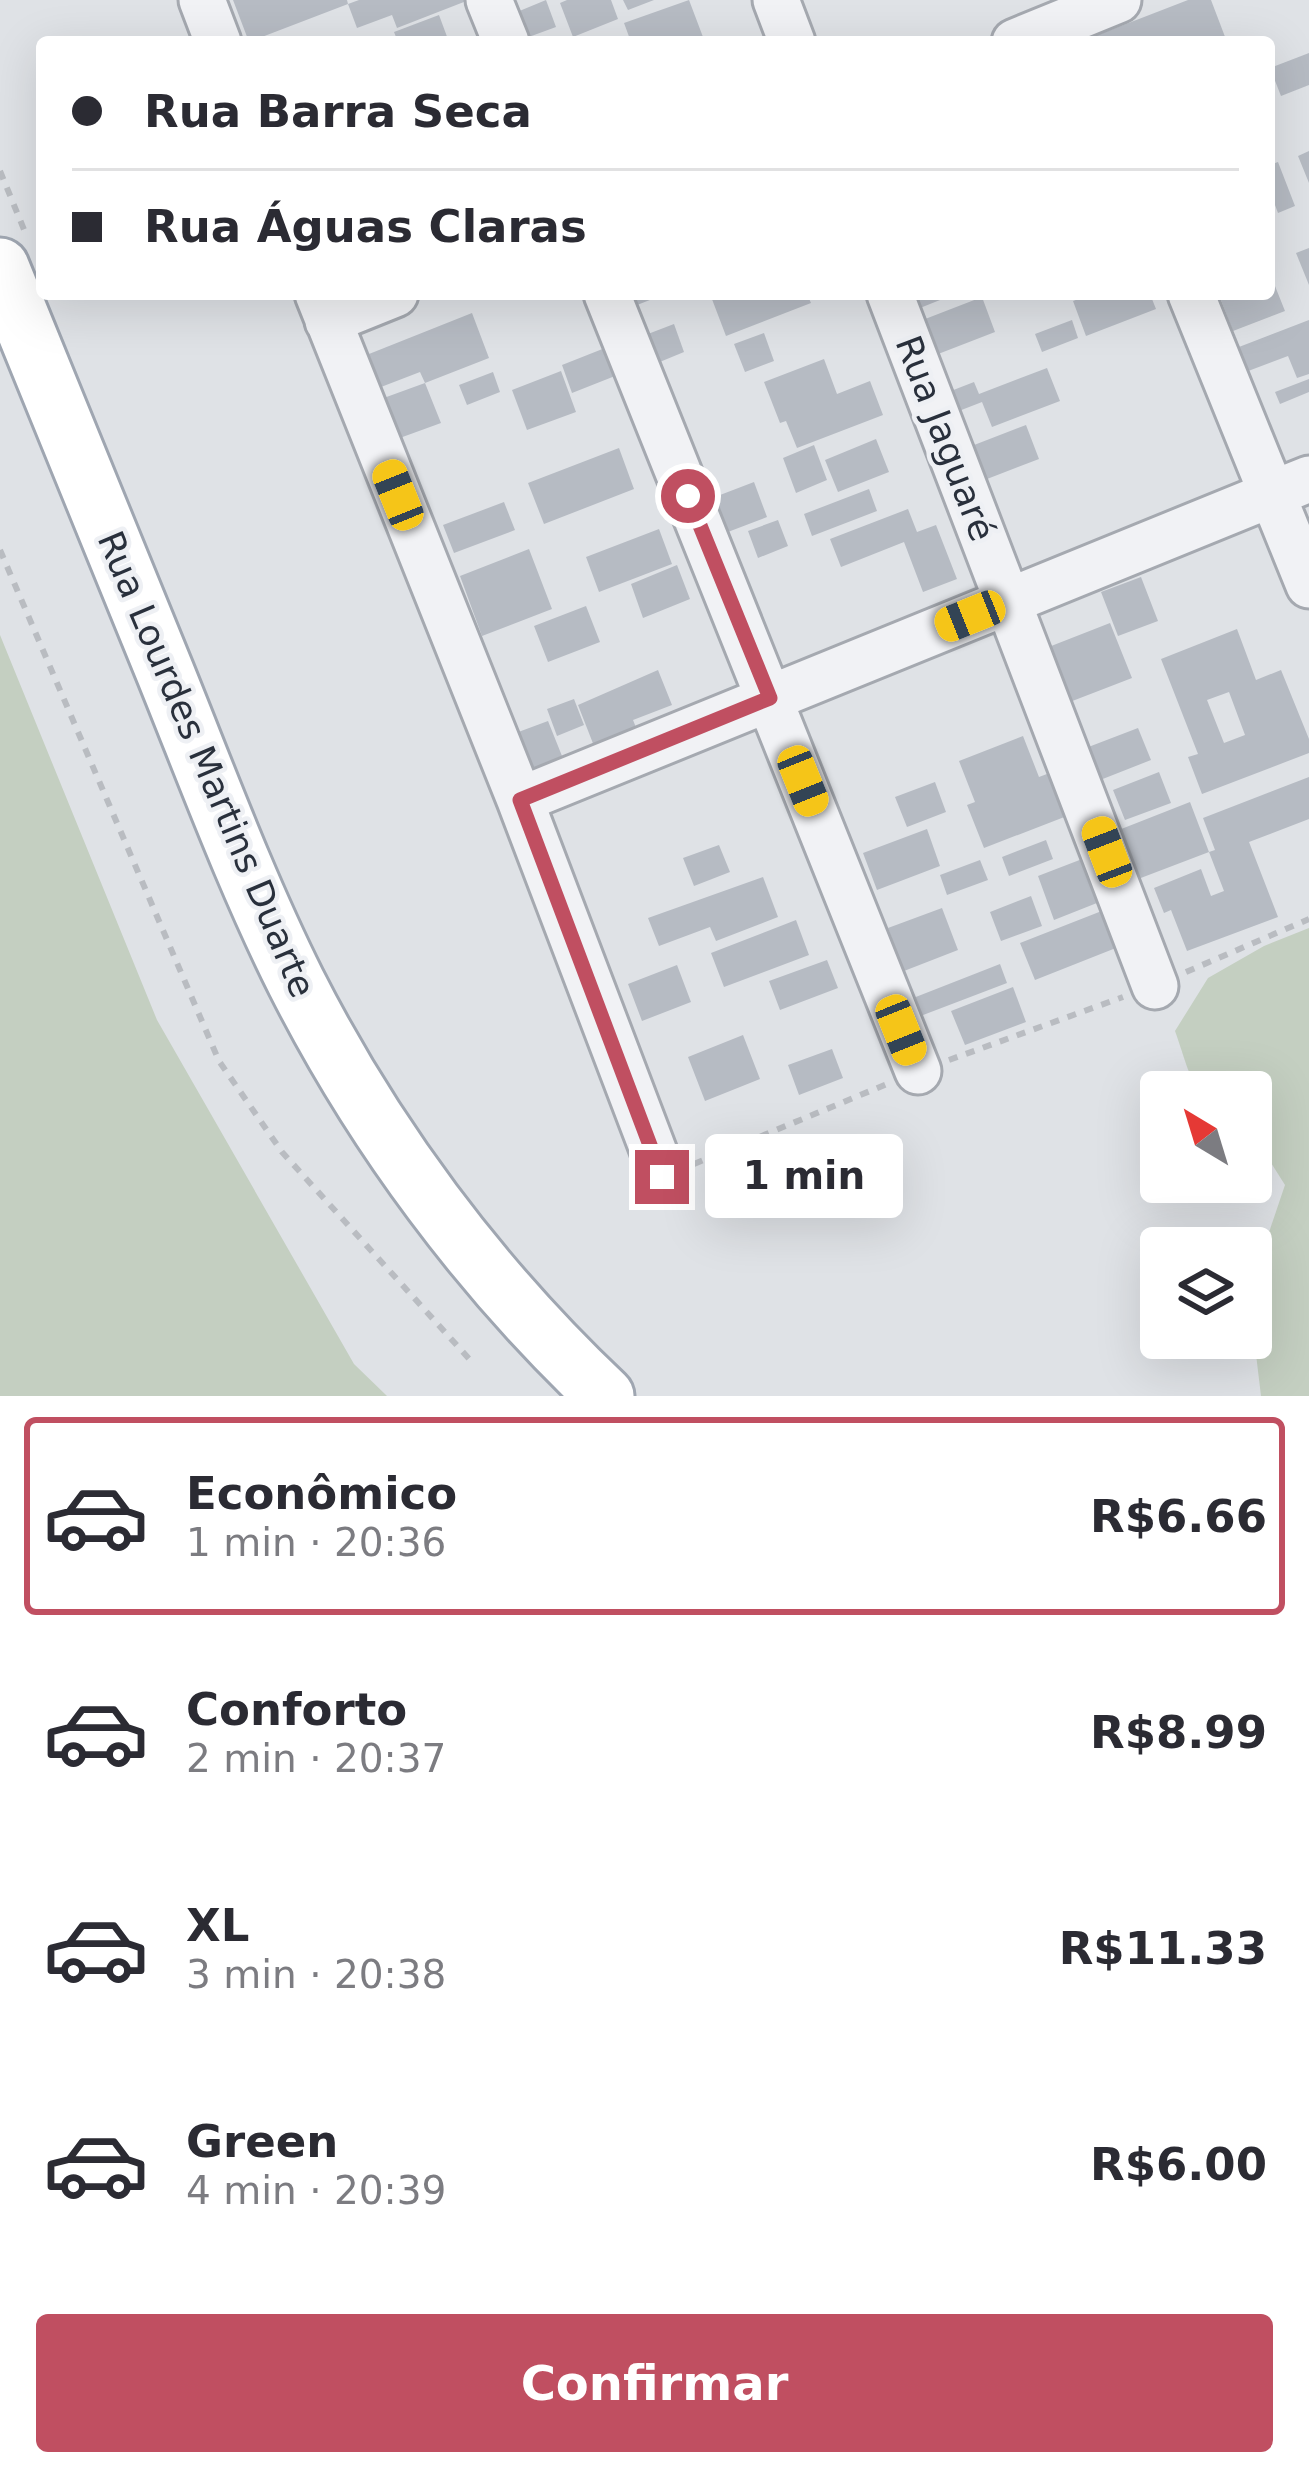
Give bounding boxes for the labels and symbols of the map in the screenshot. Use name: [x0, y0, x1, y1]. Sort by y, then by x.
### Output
street label: Rua Jaguaré: [888, 330, 1003, 546]
car: [368, 455, 428, 535]
route start: [661, 469, 715, 523]
street label: Rua Lourdes Martins Duarte: [90, 525, 323, 1003]
car: [930, 586, 1010, 646]
car: [773, 741, 833, 821]
car: [1077, 812, 1137, 892]
car: [871, 990, 931, 1070]
north arrow: [1140, 1071, 1272, 1203]
callout: 1 min: [704, 1135, 902, 1219]
route end: [635, 1150, 689, 1204]

